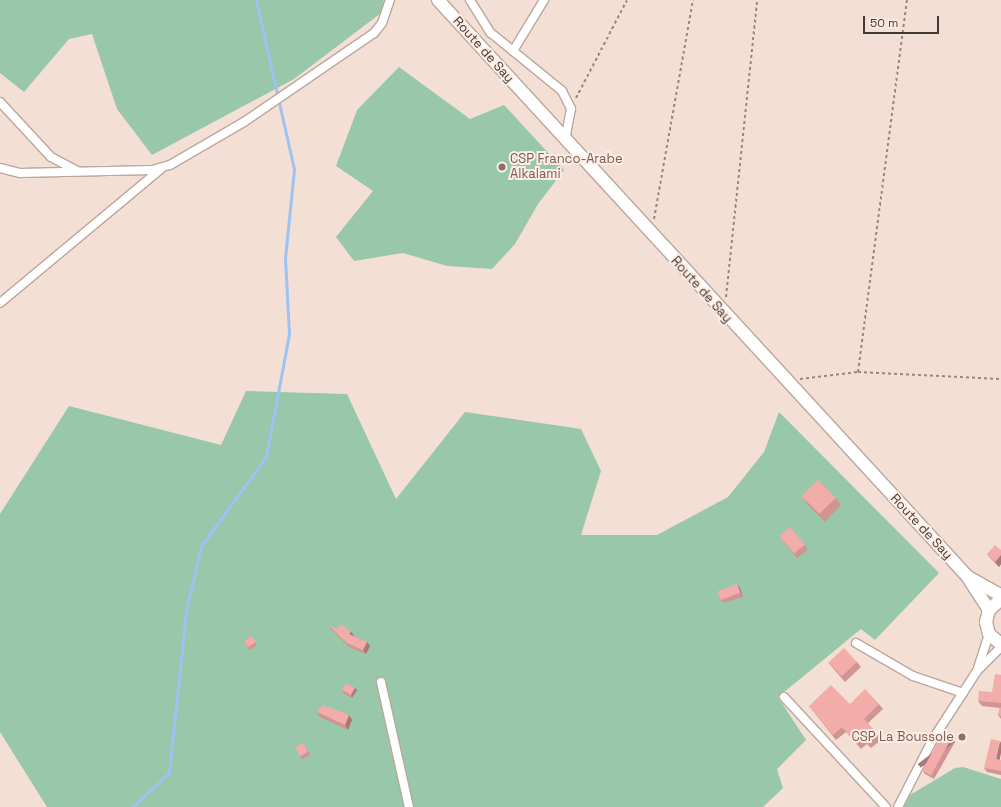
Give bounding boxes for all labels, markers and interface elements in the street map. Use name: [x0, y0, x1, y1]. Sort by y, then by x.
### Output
scale bar: [865, 8, 941, 34]
street label: Route de Say: [449, 14, 517, 86]
text: 50 m: [870, 15, 898, 31]
place label: CSP Franco-Arabe Alkalami: [510, 152, 623, 183]
marker: CSP Franco-Arabe Alkalami: [497, 162, 507, 172]
street label: Route de Say: [667, 254, 735, 326]
street label: Route de Say: [887, 491, 955, 563]
place label: CSP La Boussole: [851, 729, 954, 745]
marker: CSP La Boussole: [957, 732, 967, 742]

